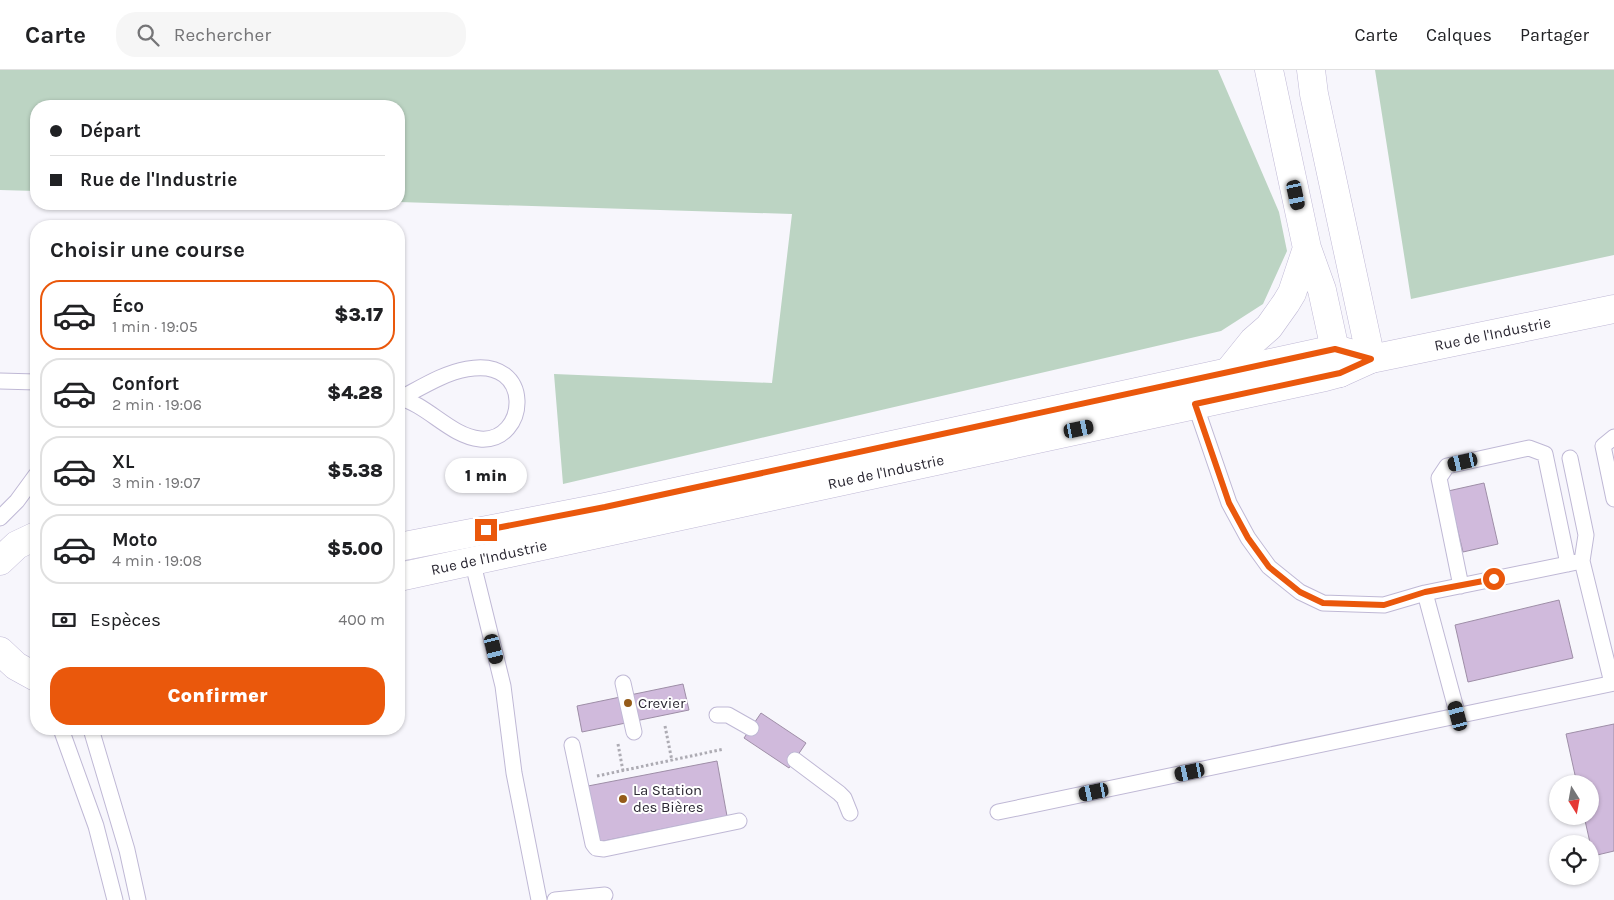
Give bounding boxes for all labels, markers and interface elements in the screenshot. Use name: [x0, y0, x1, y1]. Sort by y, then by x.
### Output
search box: [116, 12, 466, 57]
text: Carte: [25, 21, 86, 49]
icon: search: [134, 21, 162, 49]
text: Rechercher: [174, 24, 271, 46]
text: Carte: [1354, 24, 1398, 46]
text: Calques: [1426, 24, 1492, 46]
text: Partager: [1520, 24, 1589, 46]
text: Départ: [80, 120, 141, 142]
text: Rue de l'Industrie: [80, 169, 237, 191]
car: [1285, 179, 1306, 211]
text: Choisir une course: [50, 237, 245, 263]
icon: car: [52, 293, 97, 338]
text: Éco: [112, 295, 144, 317]
text: $3.17: [334, 304, 383, 326]
street label: Rue de l'Industrie: [1433, 313, 1552, 355]
text: 1 min · 19:05: [112, 317, 198, 336]
icon: car: [52, 371, 97, 416]
text: Confort: [112, 373, 179, 395]
text: $4.28: [327, 382, 383, 404]
text: 2 min · 19:06: [112, 395, 202, 414]
car: [1062, 419, 1095, 439]
icon: car: [52, 449, 97, 494]
text: XL: [112, 451, 134, 473]
street label: Rue de l'Industrie: [826, 451, 946, 493]
car: [1446, 451, 1479, 473]
callout: 1 min: [445, 458, 527, 492]
text: $5.38: [327, 460, 383, 482]
text: 1 min: [465, 466, 507, 485]
text: 3 min · 19:07: [112, 473, 200, 492]
route end: [475, 519, 497, 541]
icon: car: [52, 527, 97, 572]
text: Moto: [112, 529, 158, 551]
street label: Rue de l'Industrie: [429, 536, 549, 579]
text: $5.00: [327, 538, 383, 560]
text: 4 min · 19:08: [112, 551, 202, 570]
route start: [1483, 568, 1505, 590]
icon: cash: [50, 606, 78, 634]
text: Espèces: [90, 609, 161, 631]
text: 400 m: [338, 610, 385, 629]
car: [483, 633, 504, 665]
button: Confirmer: [50, 667, 385, 725]
place label: Crevier: [638, 694, 686, 712]
marker: Crevier: [622, 697, 634, 709]
car: [1446, 700, 1469, 732]
car: [1173, 762, 1206, 782]
north arrow: [1549, 775, 1599, 825]
map controls: [1549, 775, 1599, 885]
place label: La Station des Bières: [633, 781, 704, 816]
car: [1077, 782, 1110, 802]
marker: La Station des Bières: [617, 793, 629, 805]
button: locate: [1549, 835, 1599, 885]

